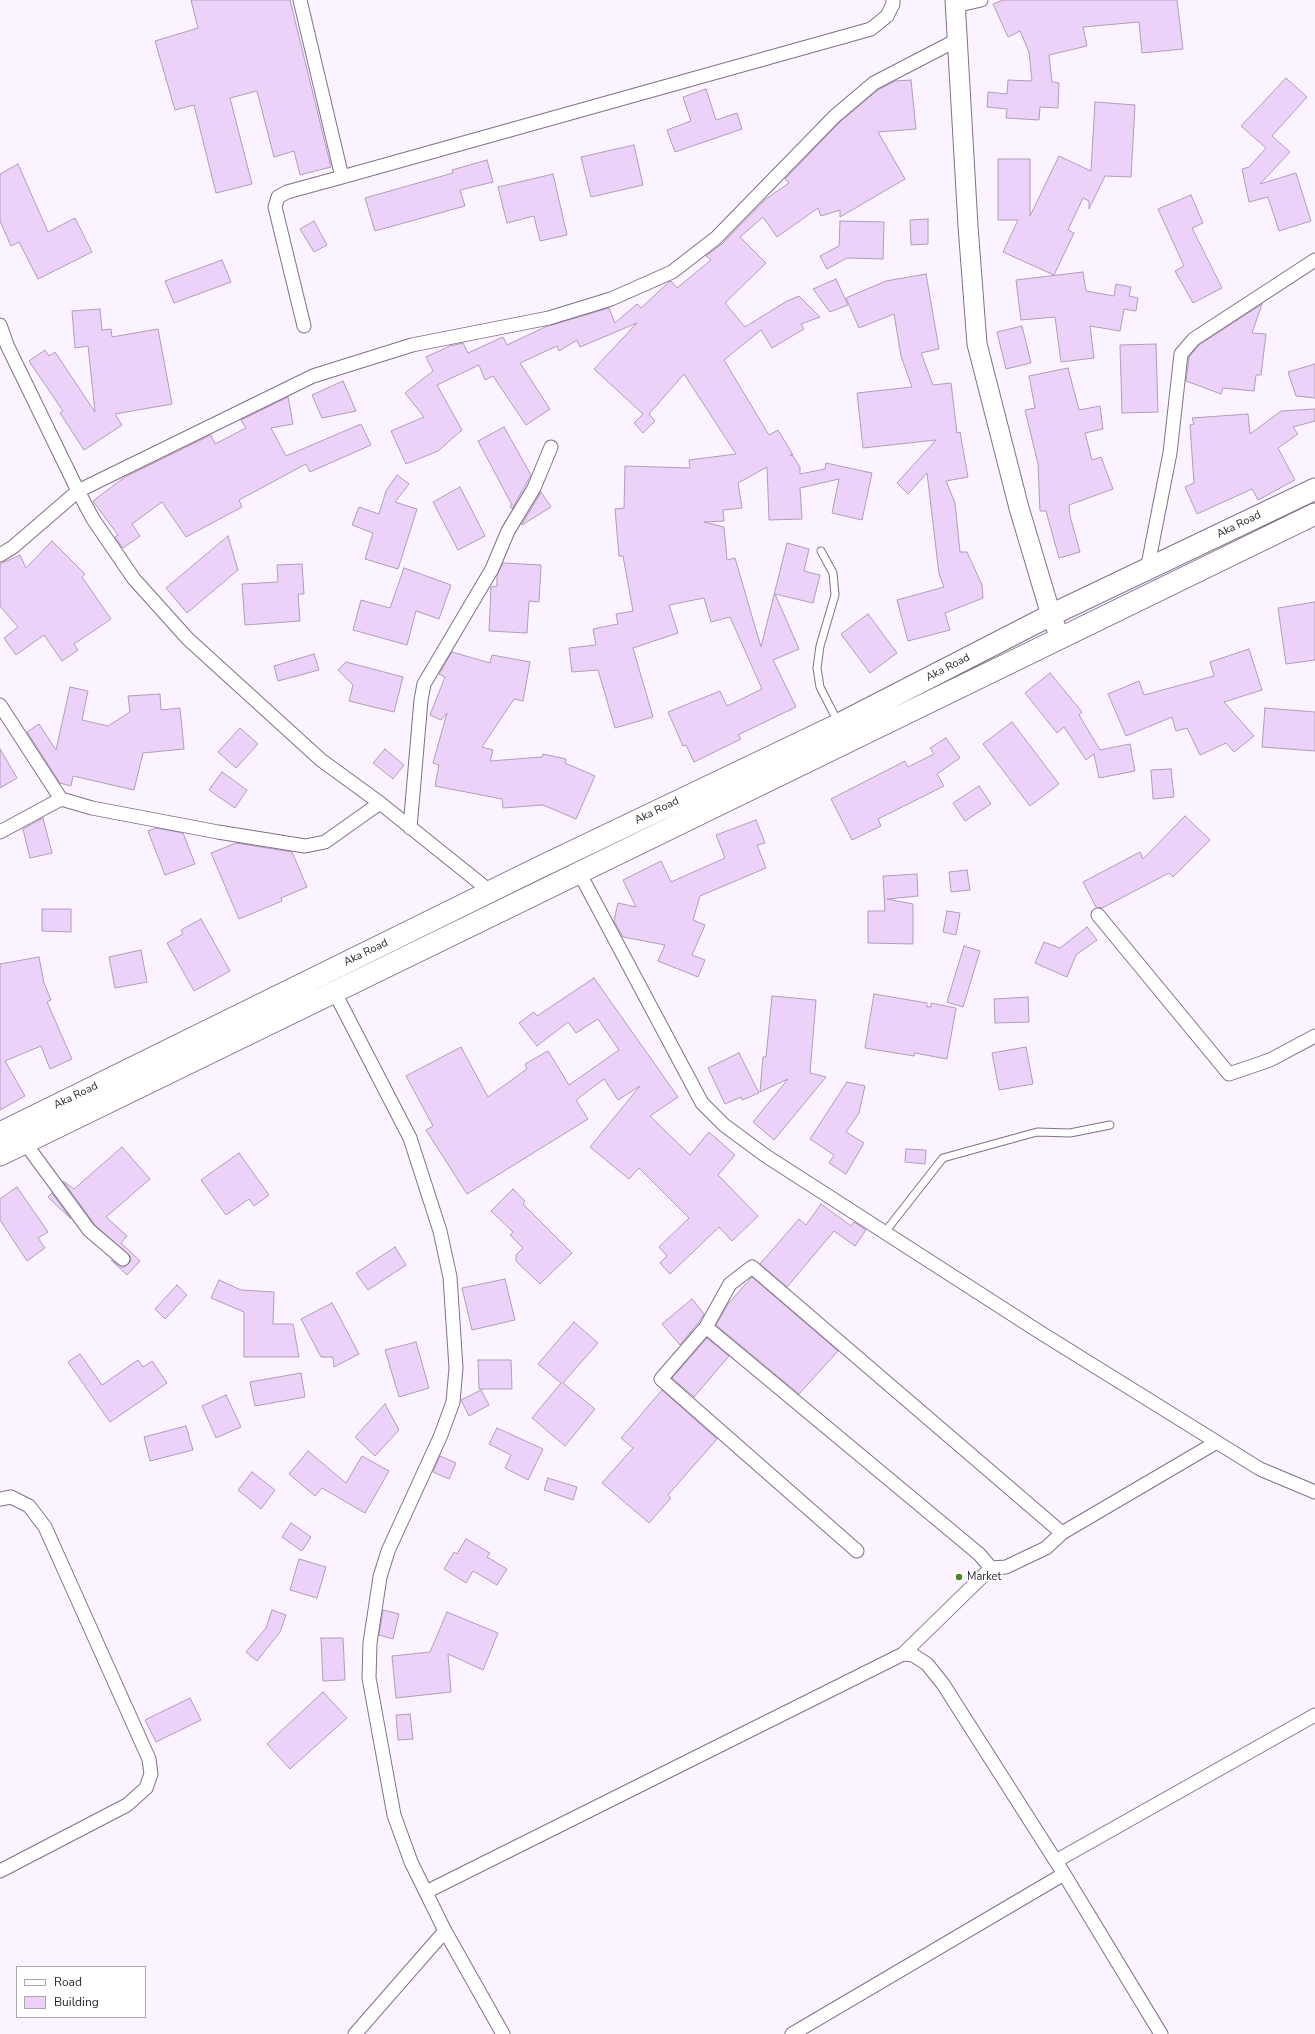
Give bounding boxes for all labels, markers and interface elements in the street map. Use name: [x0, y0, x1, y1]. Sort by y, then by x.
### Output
street label: Aka Road: [1215, 509, 1263, 541]
street label: Aka Road: [924, 651, 972, 685]
street label: Aka Road: [633, 795, 681, 827]
street label: Aka Road: [342, 937, 390, 969]
street label: Aka Road: [52, 1080, 100, 1112]
place label: Market: [967, 1570, 1001, 1584]
marker: Market: [954, 1572, 964, 1582]
legend: [16, 1966, 146, 2018]
text: Road: [54, 1974, 82, 1990]
text: Building: [54, 1994, 99, 2010]

